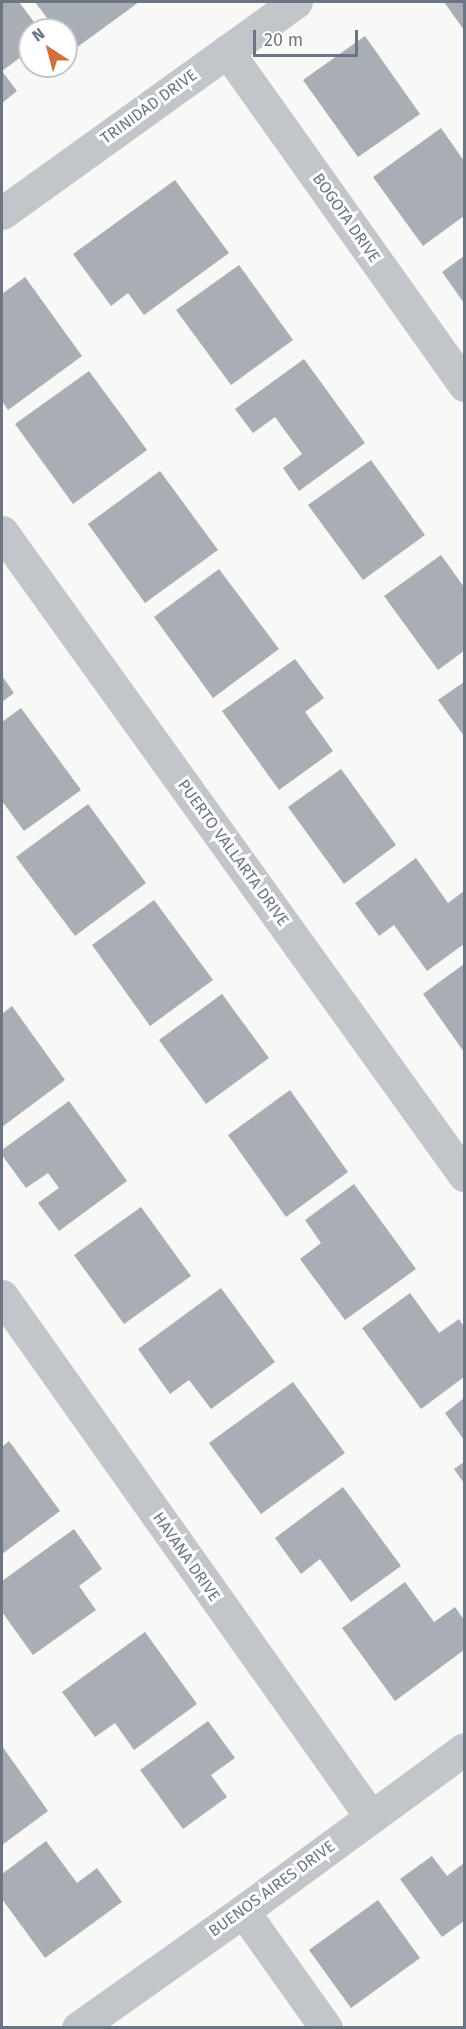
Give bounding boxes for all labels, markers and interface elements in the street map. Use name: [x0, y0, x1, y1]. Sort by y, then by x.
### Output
north arrow: [18, 18, 78, 78]
scale bar: [256, 18, 361, 56]
text: N: [28, 24, 48, 45]
text: 20 m: [264, 29, 303, 51]
street label: TRINIDAD DRIVE: [97, 66, 201, 148]
street label: BOGOTA DRIVE: [308, 170, 384, 266]
street label: PUERTO VALLARTA DRIVE: [173, 776, 293, 930]
street label: HAVANA DRIVE: [148, 1509, 224, 1605]
street label: BUENOS AIRES DRIVE: [205, 1837, 339, 1941]

